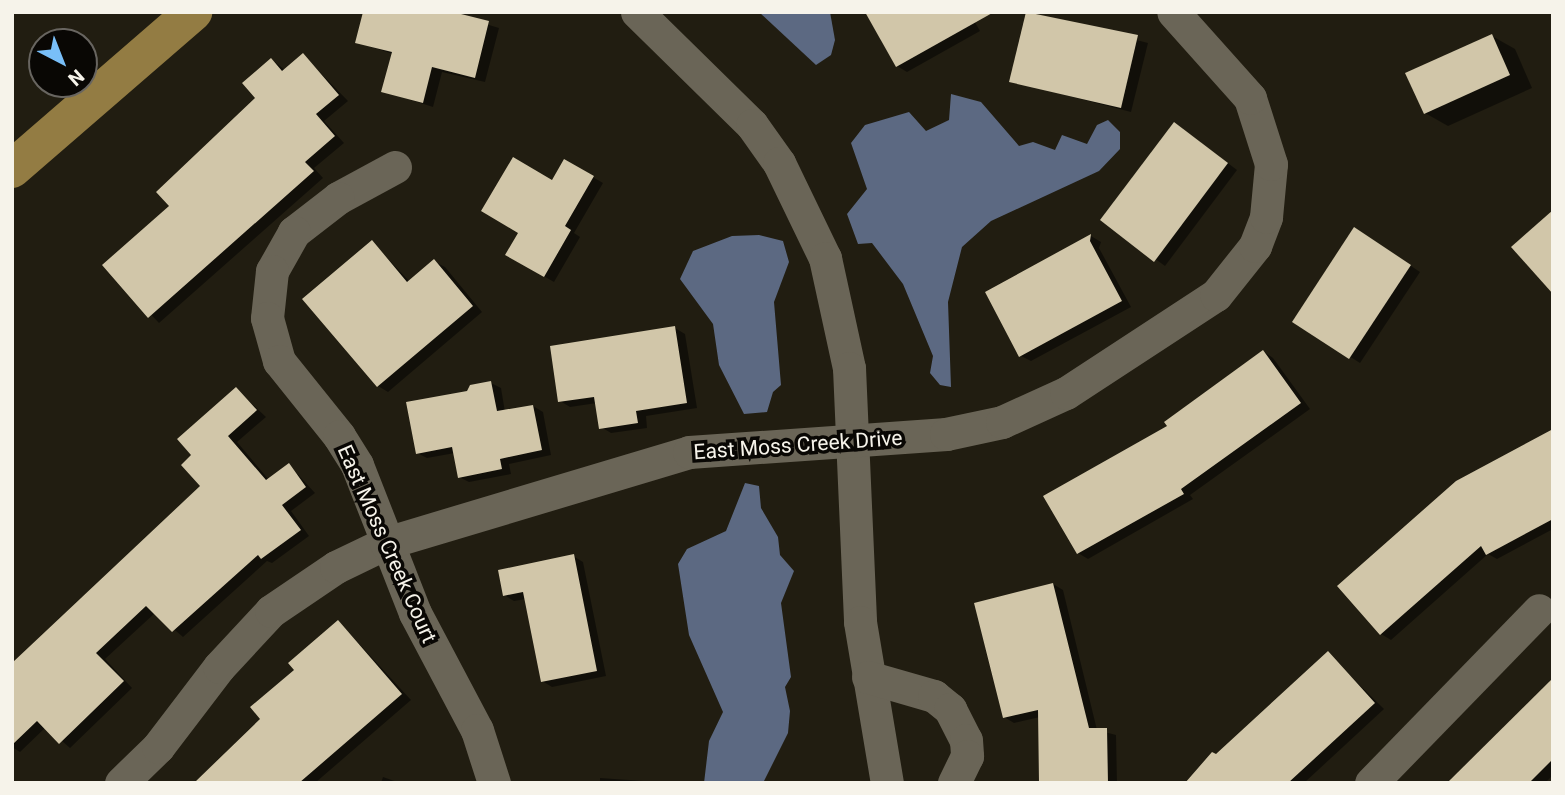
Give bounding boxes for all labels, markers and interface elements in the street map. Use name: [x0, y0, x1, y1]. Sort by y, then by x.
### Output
north arrow: [28, 28, 98, 98]
text: N: [63, 64, 89, 91]
street label: East Moss Creek Drive: [693, 425, 903, 465]
street label: East Moss Creek Court: [332, 441, 442, 647]

